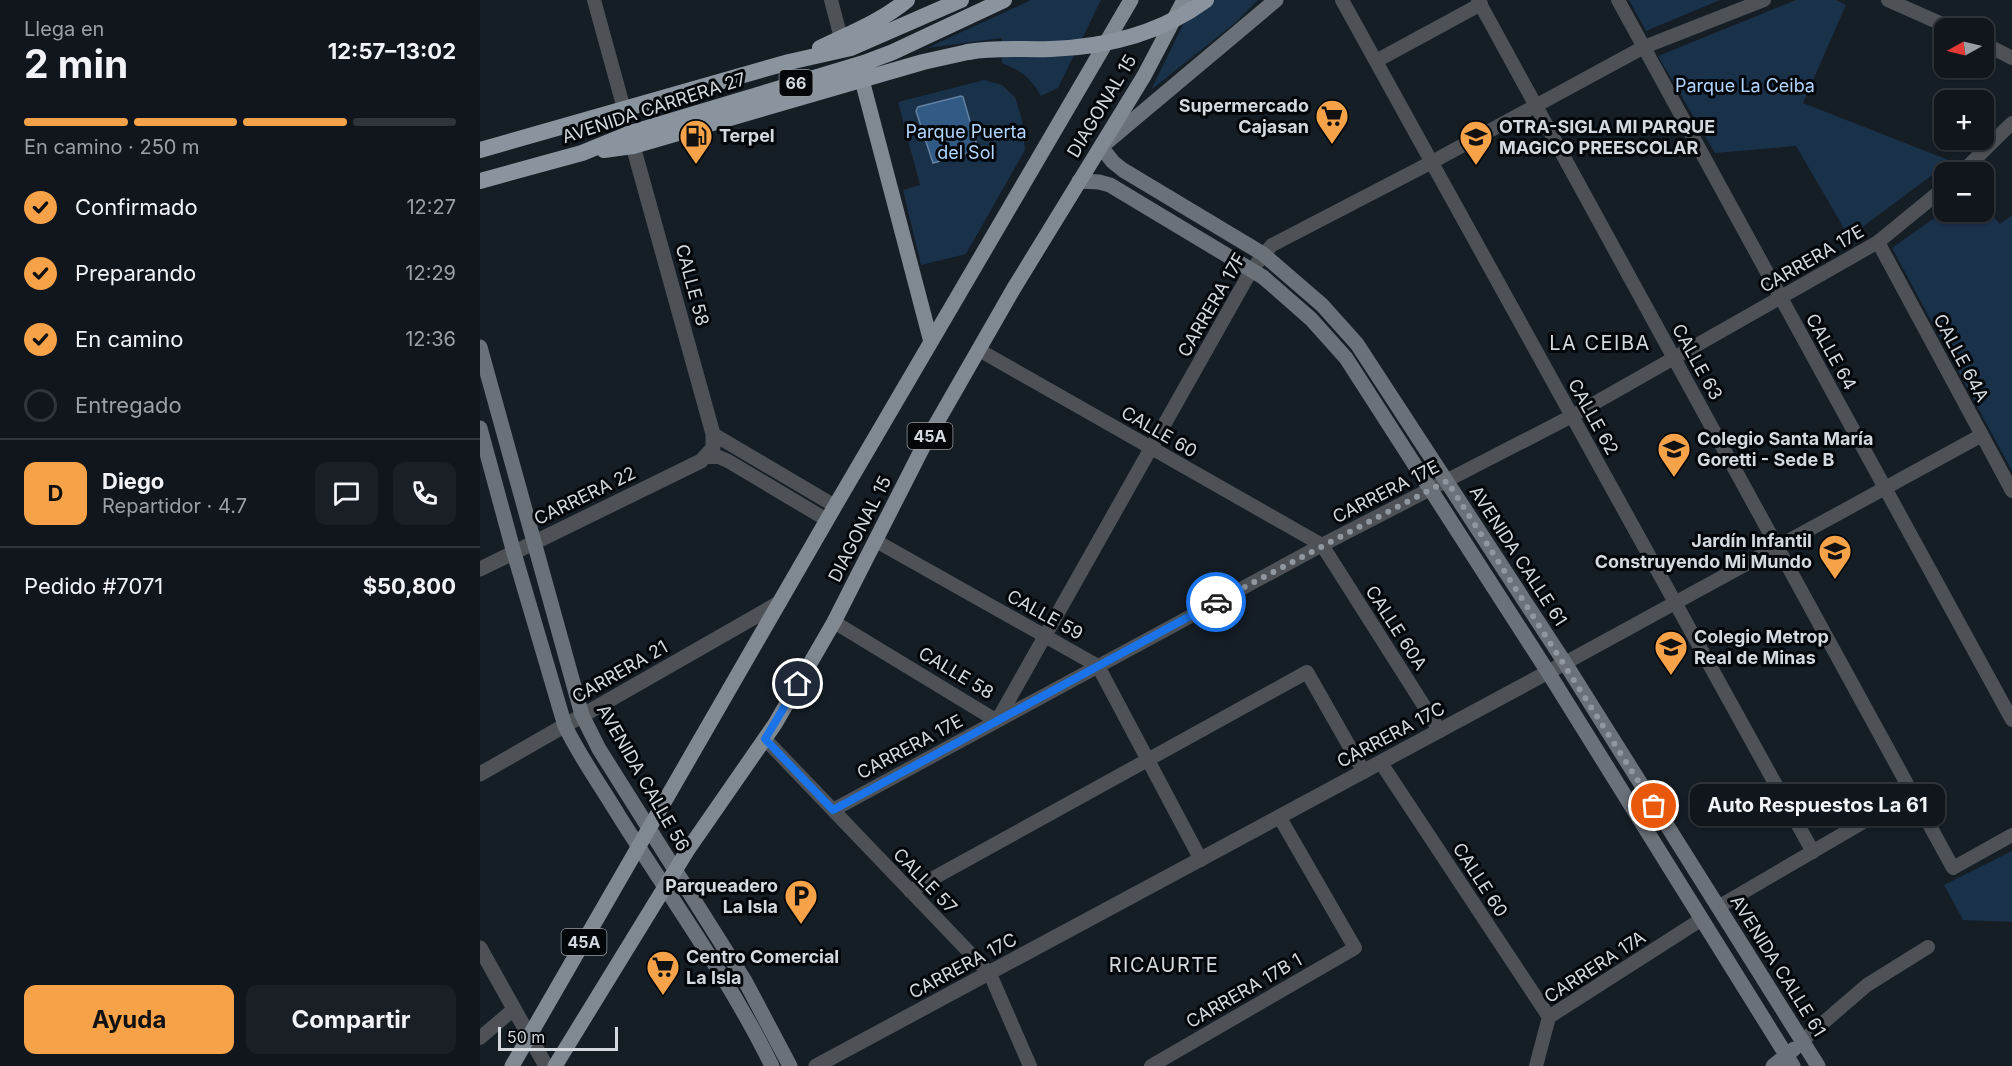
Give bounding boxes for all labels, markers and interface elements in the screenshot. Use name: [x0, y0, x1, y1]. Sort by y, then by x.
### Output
text: Llega en: [24, 17, 104, 41]
north arrow: [1934, 18, 1994, 78]
map controls: [1934, 18, 1994, 222]
text: 12:57–13:02: [328, 38, 456, 64]
text: 2 min: [24, 40, 128, 87]
street label: DIAGONAL 15: [1063, 50, 1141, 161]
street label: AVENIDA CARRERA 27: [559, 68, 748, 147]
road number: 66: [780, 70, 812, 96]
park label: Parque La Ceiba: [1675, 75, 1815, 96]
button: +: [1934, 90, 1994, 150]
place label: Supermercado Cajasan: [1179, 95, 1309, 137]
supermarket icon: Supermercado Cajasan: [1314, 98, 1350, 145]
place label: OTRA-SIGLA MI PARQUE MAGICO PREESCOLAR: [1499, 116, 1715, 158]
fuel station icon: Terpel: [678, 118, 714, 165]
school or university icon: OTRA-SIGLA MI PARQUE MAGICO PREESCOLAR: [1458, 119, 1494, 166]
park label: Parque Puerta del Sol: [905, 121, 1027, 163]
place label: Terpel: [719, 125, 775, 146]
text: En camino · 250 m: [24, 135, 200, 159]
button: −: [1934, 162, 1994, 222]
icon: check: [24, 191, 57, 224]
text: Confirmado: [75, 194, 198, 220]
text: 12:27: [406, 195, 456, 219]
street label: CARRERA 17E: [1756, 220, 1867, 297]
street label: CALLE 58: [672, 242, 713, 328]
street label: CARRERA 17F: [1173, 249, 1250, 360]
icon: check: [24, 257, 57, 290]
text: Preparando: [75, 260, 196, 286]
text: 12:29: [405, 261, 456, 285]
street label: CALLE 64: [1802, 310, 1861, 394]
street label: CALLE 64A: [1929, 310, 1993, 405]
street label: CALLE 63: [1668, 320, 1727, 403]
icon: check: [24, 323, 57, 356]
text: En camino: [75, 326, 183, 352]
text: 12:36: [405, 327, 456, 351]
district label: LA CEIBA: [1549, 331, 1651, 355]
street label: CALLE 62: [1564, 375, 1623, 458]
text: Entregado: [75, 392, 182, 418]
street label: CALLE 60: [1118, 401, 1201, 462]
road number: 45A: [908, 423, 952, 449]
place label: Colegio Santa María Goretti - Sede B: [1697, 428, 1873, 470]
school or university icon: Colegio Santa María Goretti - Sede B: [1656, 431, 1692, 478]
street label: CARRERA 17E: [1329, 456, 1442, 527]
button: chat: [315, 462, 378, 525]
button: phone: [393, 462, 456, 525]
street label: CARRERA 22: [531, 462, 639, 529]
text: Diego: [102, 468, 164, 494]
street label: DIAGONAL 15: [824, 472, 895, 585]
text: D: [48, 480, 63, 506]
street label: AVENIDA CALLE 61: [1465, 482, 1572, 630]
text: Repartidor · 4.7: [102, 494, 247, 518]
place label: Jardín Infantil Construyendo Mi Mundo: [1595, 530, 1812, 572]
school or university icon: Jardín Infantil Construyendo Mi Mundo: [1817, 533, 1853, 580]
courier: [1186, 572, 1246, 632]
text: Pedido #7071: [24, 573, 163, 599]
text: $50,800: [363, 573, 456, 599]
street label: CALLE 60A: [1361, 582, 1431, 674]
street label: CALLE 59: [1004, 585, 1087, 644]
icon: car: [1200, 586, 1233, 619]
place label: Colegio Metrop Real de Minas: [1694, 626, 1829, 668]
school or university icon: Colegio Metrop Real de Minas: [1653, 629, 1689, 676]
street label: CARRERA 21: [568, 636, 671, 707]
street label: CALLE 58: [915, 642, 997, 703]
pin: [772, 658, 823, 709]
icon: home: [781, 667, 814, 700]
street label: CARRERA 17C: [1333, 697, 1448, 772]
street label: AVENIDA CALLE 56: [593, 701, 694, 855]
street label: CARRERA 17E: [853, 710, 966, 783]
pin: [1628, 780, 1679, 831]
callout: Auto Respuestos La 61: [1690, 785, 1945, 827]
icon: bag: [1637, 789, 1670, 822]
text: Auto Respuestos La 61: [1707, 793, 1928, 817]
street label: CALLE 60: [1449, 839, 1512, 921]
street label: CALLE 57: [889, 844, 962, 918]
place label: Parqueadero La Isla: [665, 875, 778, 917]
parking icon: Parqueadero La Isla: [783, 878, 819, 925]
street label: AVENIDA CALLE 61: [1726, 891, 1830, 1040]
street label: CARRERA 17A: [1540, 926, 1649, 1007]
street label: CARRERA 17C: [905, 928, 1020, 1003]
road number: 45A: [562, 929, 606, 955]
place label: Centro Comercial La Isla: [686, 946, 839, 988]
supermarket icon: Centro Comercial La Isla: [645, 949, 681, 996]
street label: CARRERA 17B 1: [1182, 949, 1305, 1032]
district label: RICAURTE: [1109, 953, 1219, 977]
button: Ayuda: [24, 985, 234, 1054]
button: Compartir: [246, 985, 456, 1054]
scale bar: [498, 1024, 618, 1052]
text: 50 m: [507, 1027, 545, 1047]

